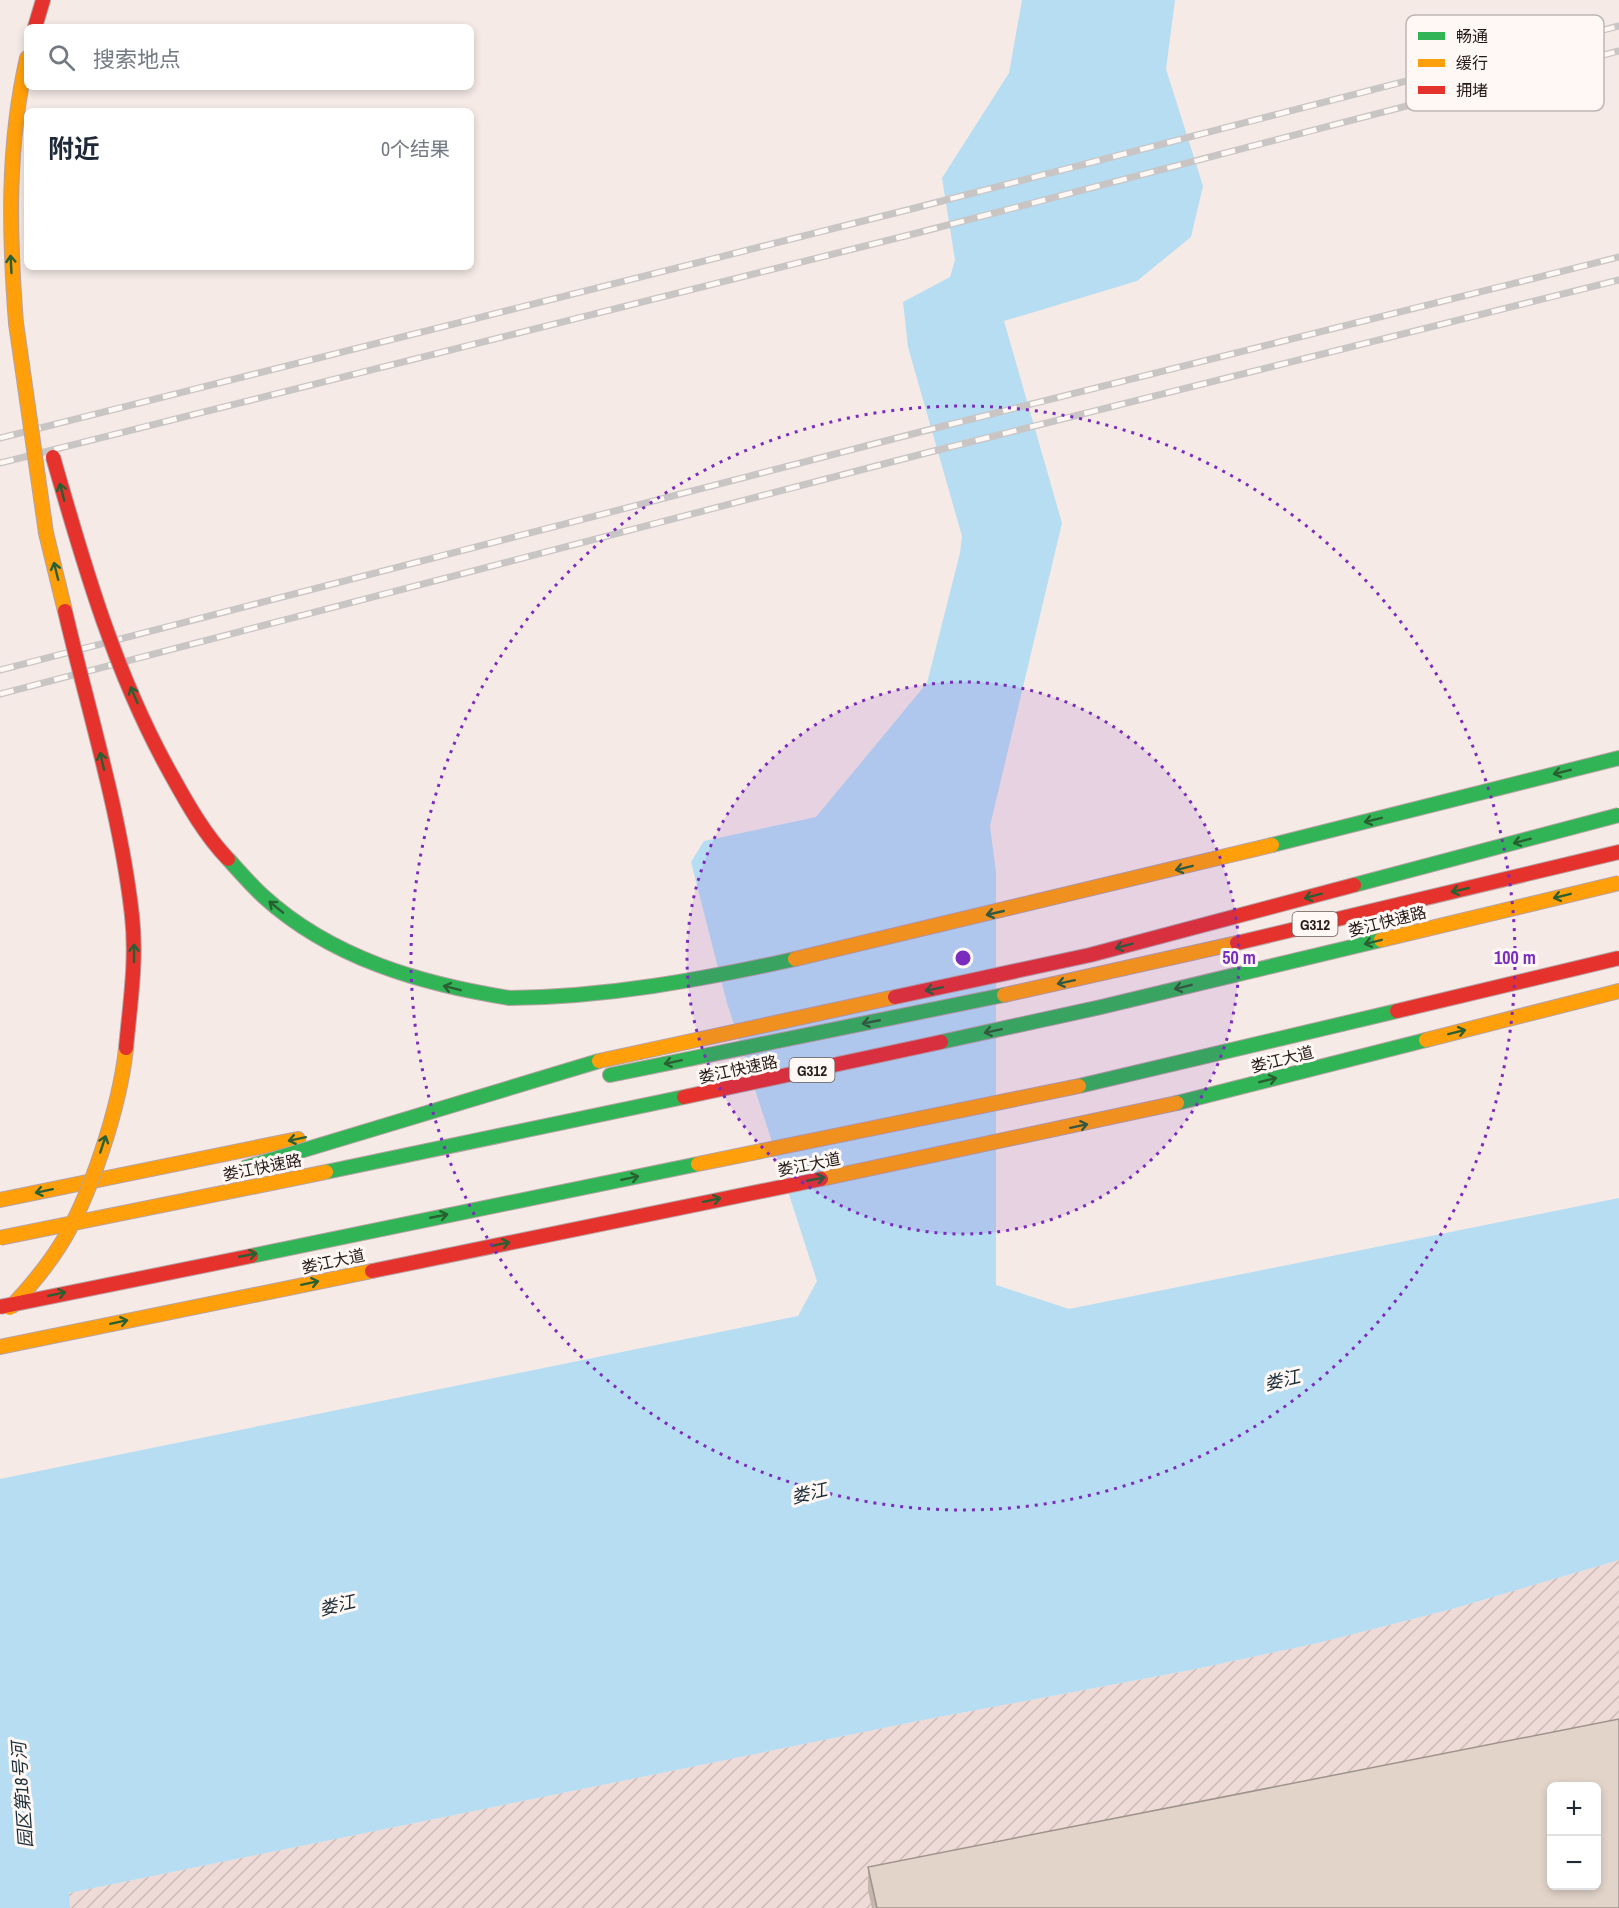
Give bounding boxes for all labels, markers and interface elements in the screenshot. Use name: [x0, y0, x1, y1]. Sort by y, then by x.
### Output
legend: [1406, 15, 1604, 111]
search box: [24, 24, 474, 90]
text: 畅通: [1456, 25, 1488, 47]
icon: search: [45, 41, 78, 74]
text: 搜索地点: [93, 44, 181, 74]
text: 缓行: [1456, 52, 1488, 74]
text: 拥堵: [1456, 79, 1488, 101]
text: 附近: [48, 131, 100, 166]
text: 0个结果: [381, 135, 450, 162]
one-way arrow: [6, 255, 17, 275]
one-way arrow: [56, 483, 68, 502]
one-way arrow: [49, 562, 61, 581]
one-way arrow: [127, 687, 139, 705]
one-way arrow: [95, 752, 107, 771]
one-way arrow: [1553, 767, 1572, 778]
one-way arrow: [1364, 814, 1383, 826]
one-way arrow: [1513, 836, 1532, 847]
one-way arrow: [1175, 862, 1194, 874]
one-way arrow: [1451, 884, 1470, 896]
one-way arrow: [1304, 891, 1323, 902]
one-way arrow: [1553, 891, 1572, 903]
one-way arrow: [269, 900, 285, 913]
street label: 娄江快速路: [1346, 901, 1428, 941]
one-way arrow: [985, 908, 1005, 919]
road number: G312: [1292, 912, 1338, 936]
one-way arrow: [1363, 936, 1382, 948]
one-way arrow: [1115, 941, 1134, 952]
one-way arrow: [128, 943, 140, 963]
text: 50 m: [1222, 945, 1256, 970]
text: 100 m: [1494, 945, 1536, 970]
centre of rings: [953, 948, 973, 968]
one-way arrow: [1056, 977, 1076, 988]
one-way arrow: [443, 981, 462, 993]
one-way arrow: [1174, 982, 1193, 994]
one-way arrow: [925, 983, 944, 995]
one-way arrow: [862, 1017, 881, 1028]
one-way arrow: [983, 1025, 1002, 1037]
one-way arrow: [1447, 1026, 1466, 1037]
street label: 娄江大道: [1248, 1041, 1316, 1077]
street label: 娄江快速路: [697, 1050, 779, 1088]
one-way arrow: [664, 1057, 683, 1068]
road number: G312: [790, 1058, 834, 1082]
one-way arrow: [1258, 1074, 1277, 1085]
one-way arrow: [1068, 1120, 1088, 1131]
one-way arrow: [287, 1134, 307, 1145]
one-way arrow: [99, 1135, 110, 1154]
street label: 娄江大道: [775, 1147, 843, 1181]
street label: 娄江快速路: [221, 1149, 303, 1185]
one-way arrow: [620, 1172, 640, 1183]
one-way arrow: [806, 1173, 826, 1184]
one-way arrow: [35, 1185, 54, 1197]
one-way arrow: [702, 1194, 722, 1205]
one-way arrow: [430, 1210, 449, 1222]
one-way arrow: [491, 1238, 510, 1249]
street label: 娄江大道: [299, 1244, 367, 1278]
one-way arrow: [238, 1249, 257, 1260]
one-way arrow: [300, 1277, 319, 1288]
one-way arrow: [47, 1288, 66, 1300]
one-way arrow: [109, 1316, 128, 1327]
water label: 娄江: [1262, 1363, 1304, 1396]
water label: 娄江: [789, 1476, 831, 1509]
water label: 娄江: [317, 1588, 359, 1621]
water label: 园区第18号河: [6, 1738, 38, 1849]
map controls: [1547, 1782, 1601, 1890]
button: +: [1547, 1782, 1601, 1836]
button: −: [1547, 1836, 1601, 1890]

